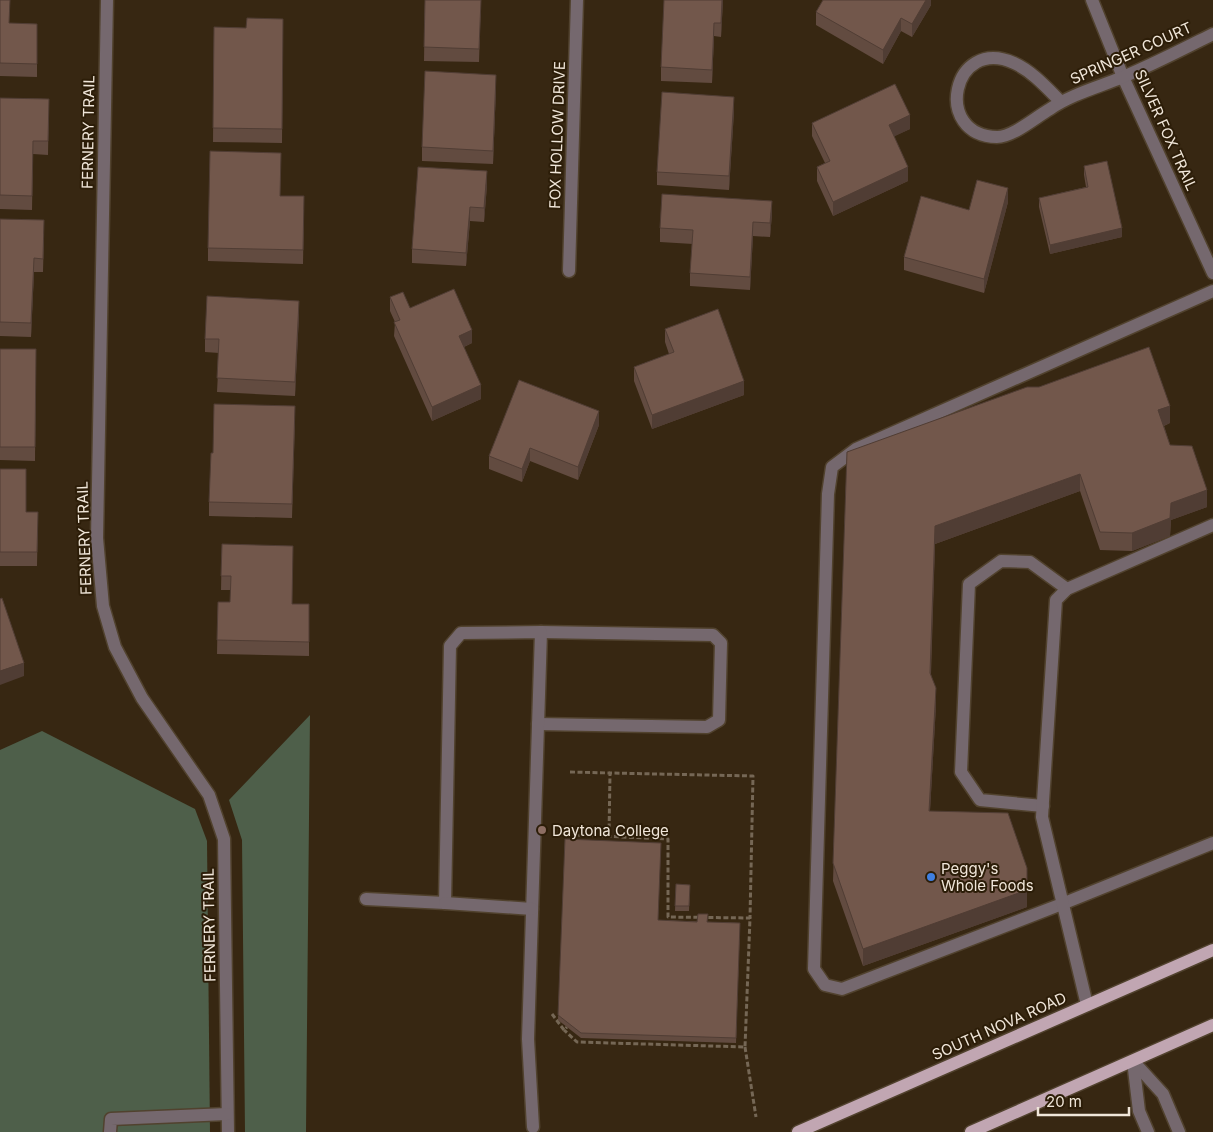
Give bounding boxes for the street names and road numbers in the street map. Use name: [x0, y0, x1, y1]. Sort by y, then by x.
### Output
street label: SPRINGER COURT: [1067, 18, 1195, 88]
street label: FOX HOLLOW DRIVE: [545, 61, 569, 209]
street label: SILVER FOX TRAIL: [1131, 66, 1201, 194]
street label: FERNERY TRAIL: [78, 75, 98, 189]
street label: FERNERY TRAIL: [73, 481, 95, 595]
street label: FERNERY TRAIL: [199, 868, 219, 982]
street label: SOUTH NOVA ROAD: [929, 988, 1069, 1064]

